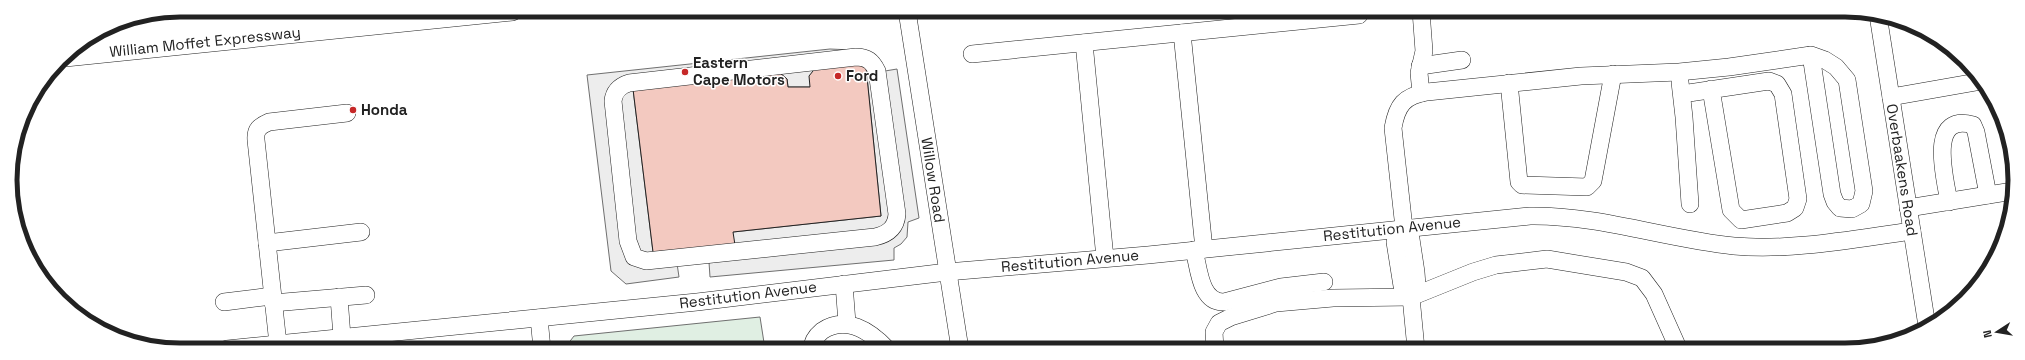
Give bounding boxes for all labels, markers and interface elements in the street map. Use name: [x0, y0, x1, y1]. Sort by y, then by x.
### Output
street label: William Moffet Expressway: [108, 22, 301, 61]
place label: Eastern Cape Motors: [693, 53, 785, 89]
place label: Ford: [846, 66, 878, 85]
marker: Eastern Cape Motors: [680, 67, 690, 77]
marker: Ford: [833, 71, 843, 81]
place label: Honda: [361, 100, 408, 119]
street label: Overbaakens Road: [1883, 102, 1922, 237]
marker: Honda: [348, 105, 358, 115]
street label: Willow Road: [917, 136, 950, 224]
street label: Restitution Avenue: [1322, 212, 1462, 245]
street label: Restitution Avenue: [1000, 245, 1140, 276]
street label: Restitution Avenue: [678, 277, 818, 312]
north arrow: [1977, 312, 2017, 352]
text: N: [1980, 329, 1995, 339]

